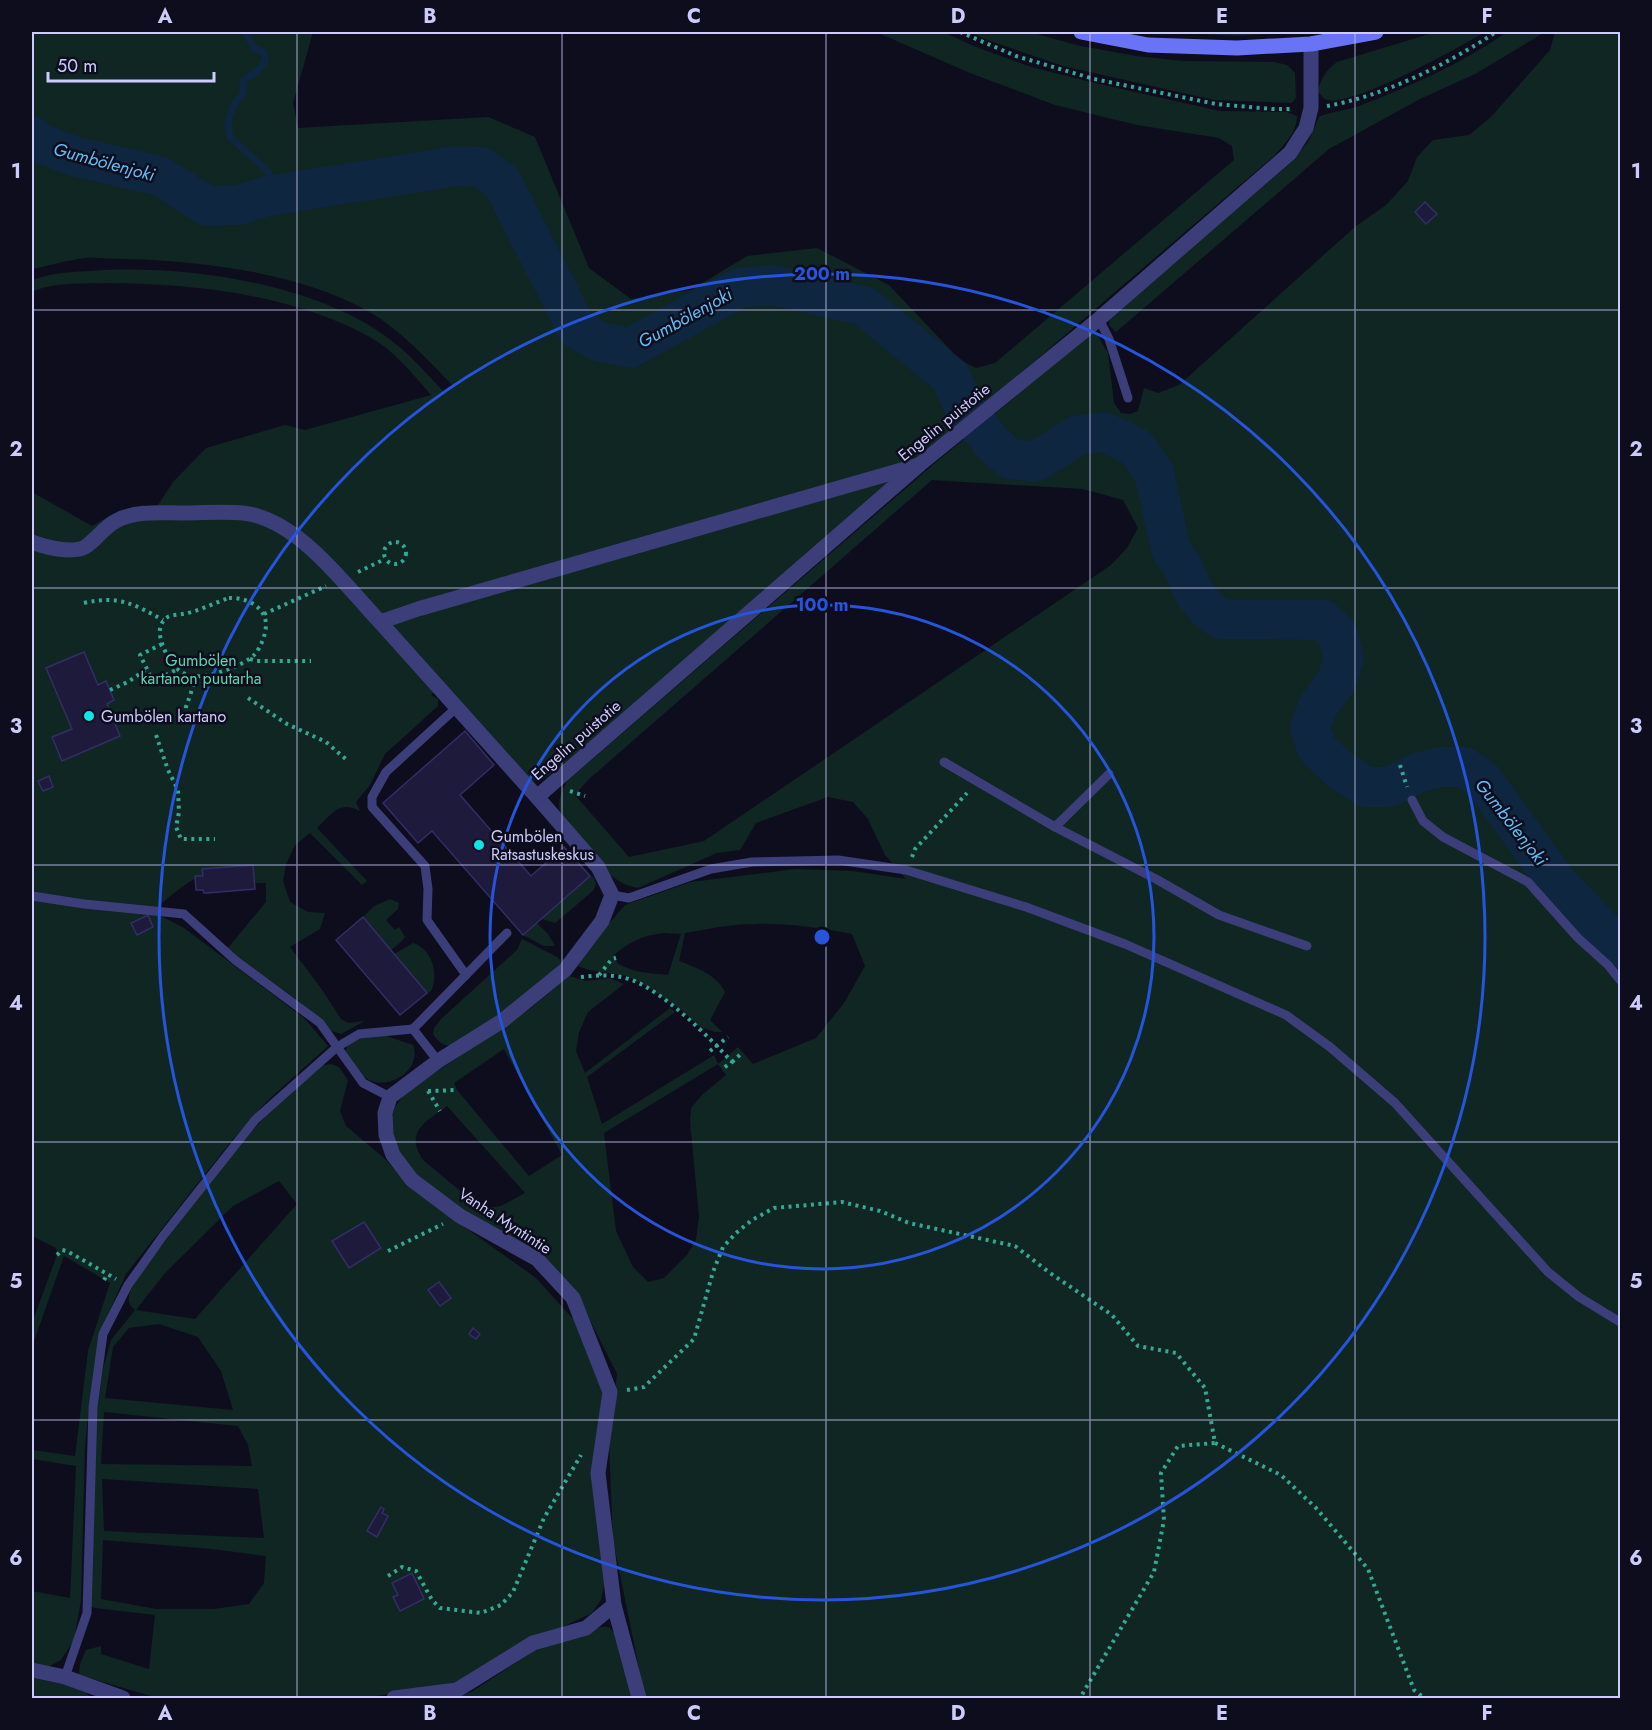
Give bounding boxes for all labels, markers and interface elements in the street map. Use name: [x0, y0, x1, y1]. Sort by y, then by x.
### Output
text: A: [157, 2, 173, 31]
text: B: [423, 2, 437, 31]
text: C: [687, 2, 701, 31]
text: D: [951, 2, 965, 31]
text: E: [1216, 2, 1228, 31]
text: F: [1481, 2, 1493, 31]
scale bar: [48, 45, 214, 83]
text: 50 m: [57, 53, 97, 79]
water label: Gumbölenjoki: [50, 136, 158, 188]
text: 1: [11, 157, 21, 186]
text: 1: [1631, 157, 1641, 186]
text: 200 m: [794, 261, 850, 287]
water label: Gumbölenjoki: [633, 281, 737, 355]
street label: Engelin puistotie: [893, 378, 995, 466]
text: 2: [9, 435, 23, 464]
text: 2: [1629, 435, 1643, 464]
text: 100 m: [795, 592, 849, 618]
park label: Gumbölen kartanon puutarha: [140, 649, 262, 690]
street label: Engelin puistotie: [526, 694, 626, 786]
place label: Gumbölen kartano: [101, 705, 226, 728]
marker: Gumbölen kartano: [82, 709, 96, 723]
text: 3: [10, 712, 22, 741]
text: 3: [1630, 712, 1642, 741]
water label: Gumbölenjoki: [1469, 773, 1554, 871]
place label: Gumbölen Ratsastuskeskus: [491, 825, 594, 866]
marker: Gumbölen Ratsastuskeskus: [472, 838, 486, 852]
centre of rings: [812, 927, 832, 947]
text: 4: [9, 989, 23, 1018]
text: 4: [1629, 989, 1643, 1018]
street label: Vanha Myntintie: [454, 1182, 556, 1260]
text: 5: [10, 1267, 23, 1296]
text: 5: [1630, 1267, 1643, 1296]
text: 6: [9, 1544, 23, 1573]
text: 6: [1629, 1544, 1643, 1573]
text: A: [157, 1699, 173, 1728]
text: B: [423, 1699, 437, 1728]
text: C: [687, 1699, 701, 1728]
text: D: [951, 1699, 965, 1728]
text: E: [1216, 1699, 1228, 1728]
text: F: [1481, 1699, 1493, 1728]

